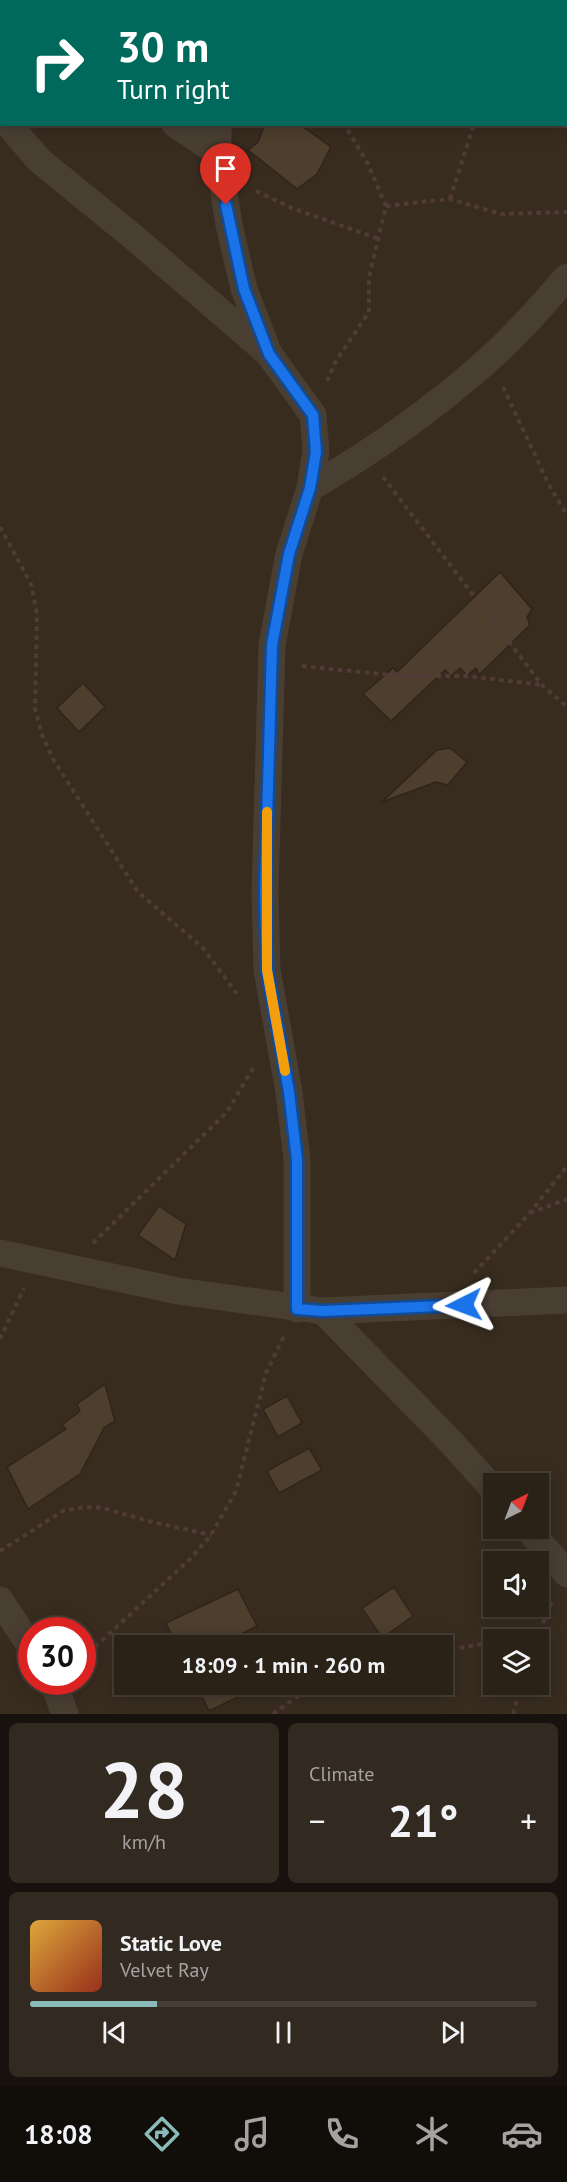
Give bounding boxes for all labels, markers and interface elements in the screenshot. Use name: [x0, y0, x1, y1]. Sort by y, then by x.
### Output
text: 30 m: [117, 19, 209, 74]
icon: right: [18, 24, 96, 102]
text: Turn right: [117, 72, 230, 106]
pin: [200, 143, 251, 205]
icon: arrive: [209, 152, 242, 185]
position arrow: [432, 1273, 496, 1337]
north arrow: [483, 1473, 549, 1539]
map controls: [483, 1473, 549, 1695]
button: sound: [483, 1551, 549, 1617]
speed limit sign: 30: [18, 1617, 96, 1695]
button: layers: [483, 1629, 549, 1695]
text: 18:09 · 1 min · 260 m: [182, 1651, 385, 1679]
text: 28: [100, 1739, 188, 1840]
text: Climate: [309, 1761, 375, 1787]
text: 21°: [388, 1791, 458, 1849]
text: −: [309, 1799, 326, 1842]
text: +: [520, 1799, 537, 1842]
text: km/h: [122, 1829, 166, 1855]
text: Static Love: [120, 1929, 222, 1957]
text: Velvet Ray: [120, 1957, 209, 1983]
icon: previous: [98, 2016, 131, 2049]
icon: pause: [267, 2016, 300, 2049]
icon: next: [436, 2016, 469, 2049]
icon: directions: [141, 2113, 183, 2155]
icon: music: [231, 2113, 273, 2155]
icon: phone: [321, 2113, 363, 2155]
icon: climate: [411, 2113, 453, 2155]
icon: car: [501, 2113, 543, 2155]
text: 18:08: [24, 2117, 93, 2151]

